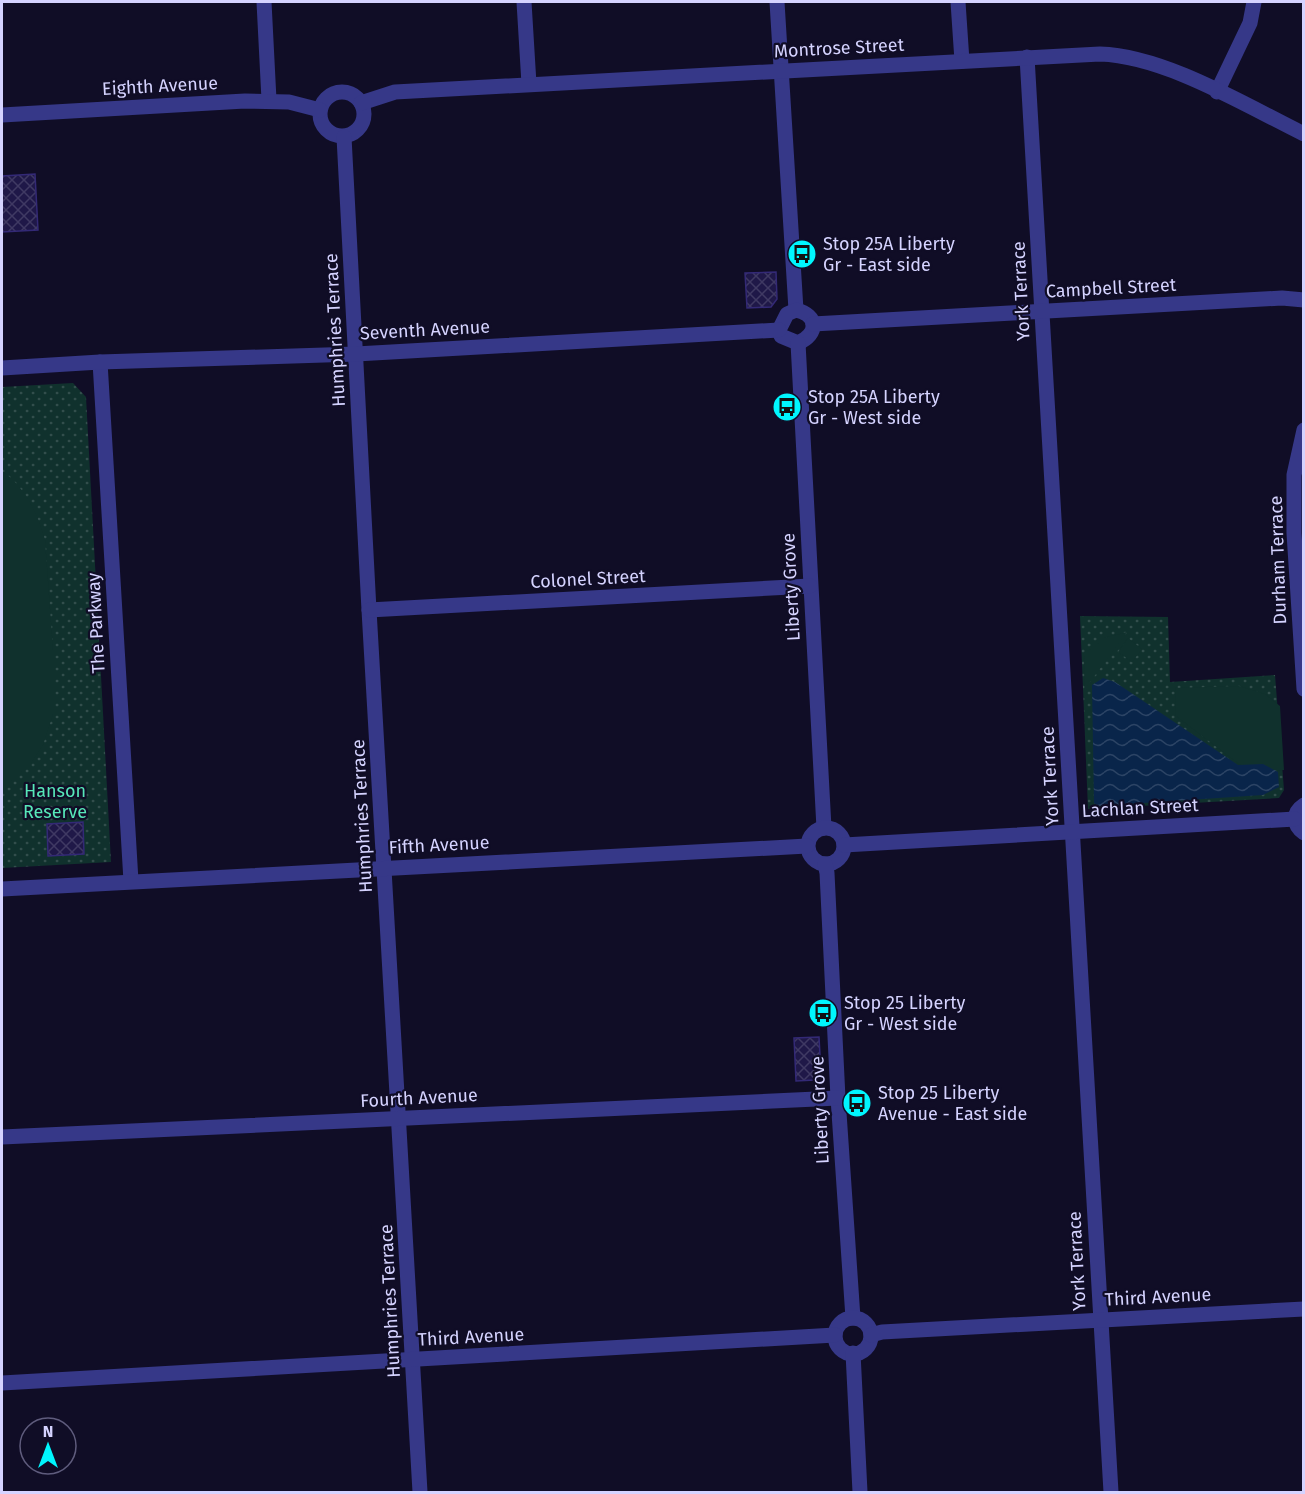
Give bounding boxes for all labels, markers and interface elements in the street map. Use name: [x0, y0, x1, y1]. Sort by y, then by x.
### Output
street label: Montrose Street: [773, 34, 905, 62]
street label: Eighth Avenue: [101, 72, 219, 100]
place label: Stop 25A Liberty Gr - East side: [823, 233, 955, 276]
bus stop icon: Stop 25A Liberty Gr - East side: [786, 238, 818, 270]
street label: York Terrace: [1007, 241, 1035, 341]
street label: Humphries Terrace: [320, 253, 350, 407]
street label: Campbell Street: [1045, 274, 1177, 302]
street label: Seventh Avenue: [359, 316, 491, 344]
place label: Stop 25A Liberty Gr - West side: [808, 386, 940, 429]
bus stop icon: Stop 25A Liberty Gr - West side: [771, 391, 803, 423]
street label: Durham Terrace: [1265, 495, 1291, 625]
street label: Liberty Grove: [777, 532, 805, 642]
street label: Colonel Street: [530, 565, 647, 593]
street label: The Parkway: [82, 572, 110, 674]
street label: York Terrace: [1036, 726, 1064, 826]
street label: Humphries Terrace: [347, 739, 377, 893]
park label: Hanson Reserve: [23, 780, 87, 823]
street label: Lachlan Street: [1081, 794, 1199, 822]
street label: Fifth Avenue: [388, 831, 490, 859]
place label: Stop 25 Liberty Gr - West side: [844, 992, 966, 1035]
bus stop icon: Stop 25 Liberty Gr - West side: [807, 997, 839, 1029]
street label: Liberty Grove: [806, 1055, 834, 1165]
place label: Stop 25 Liberty Avenue - East side: [878, 1082, 1027, 1125]
street label: Fourth Avenue: [360, 1084, 478, 1112]
bus stop icon: Stop 25 Liberty Avenue - East side: [841, 1087, 873, 1119]
street label: York Terrace: [1063, 1211, 1091, 1311]
street label: Humphries Terrace: [375, 1224, 405, 1378]
street label: Third Avenue: [1104, 1283, 1212, 1311]
street label: Third Avenue: [417, 1323, 525, 1351]
north arrow: [18, 1416, 78, 1476]
text: N: [43, 1422, 53, 1441]

